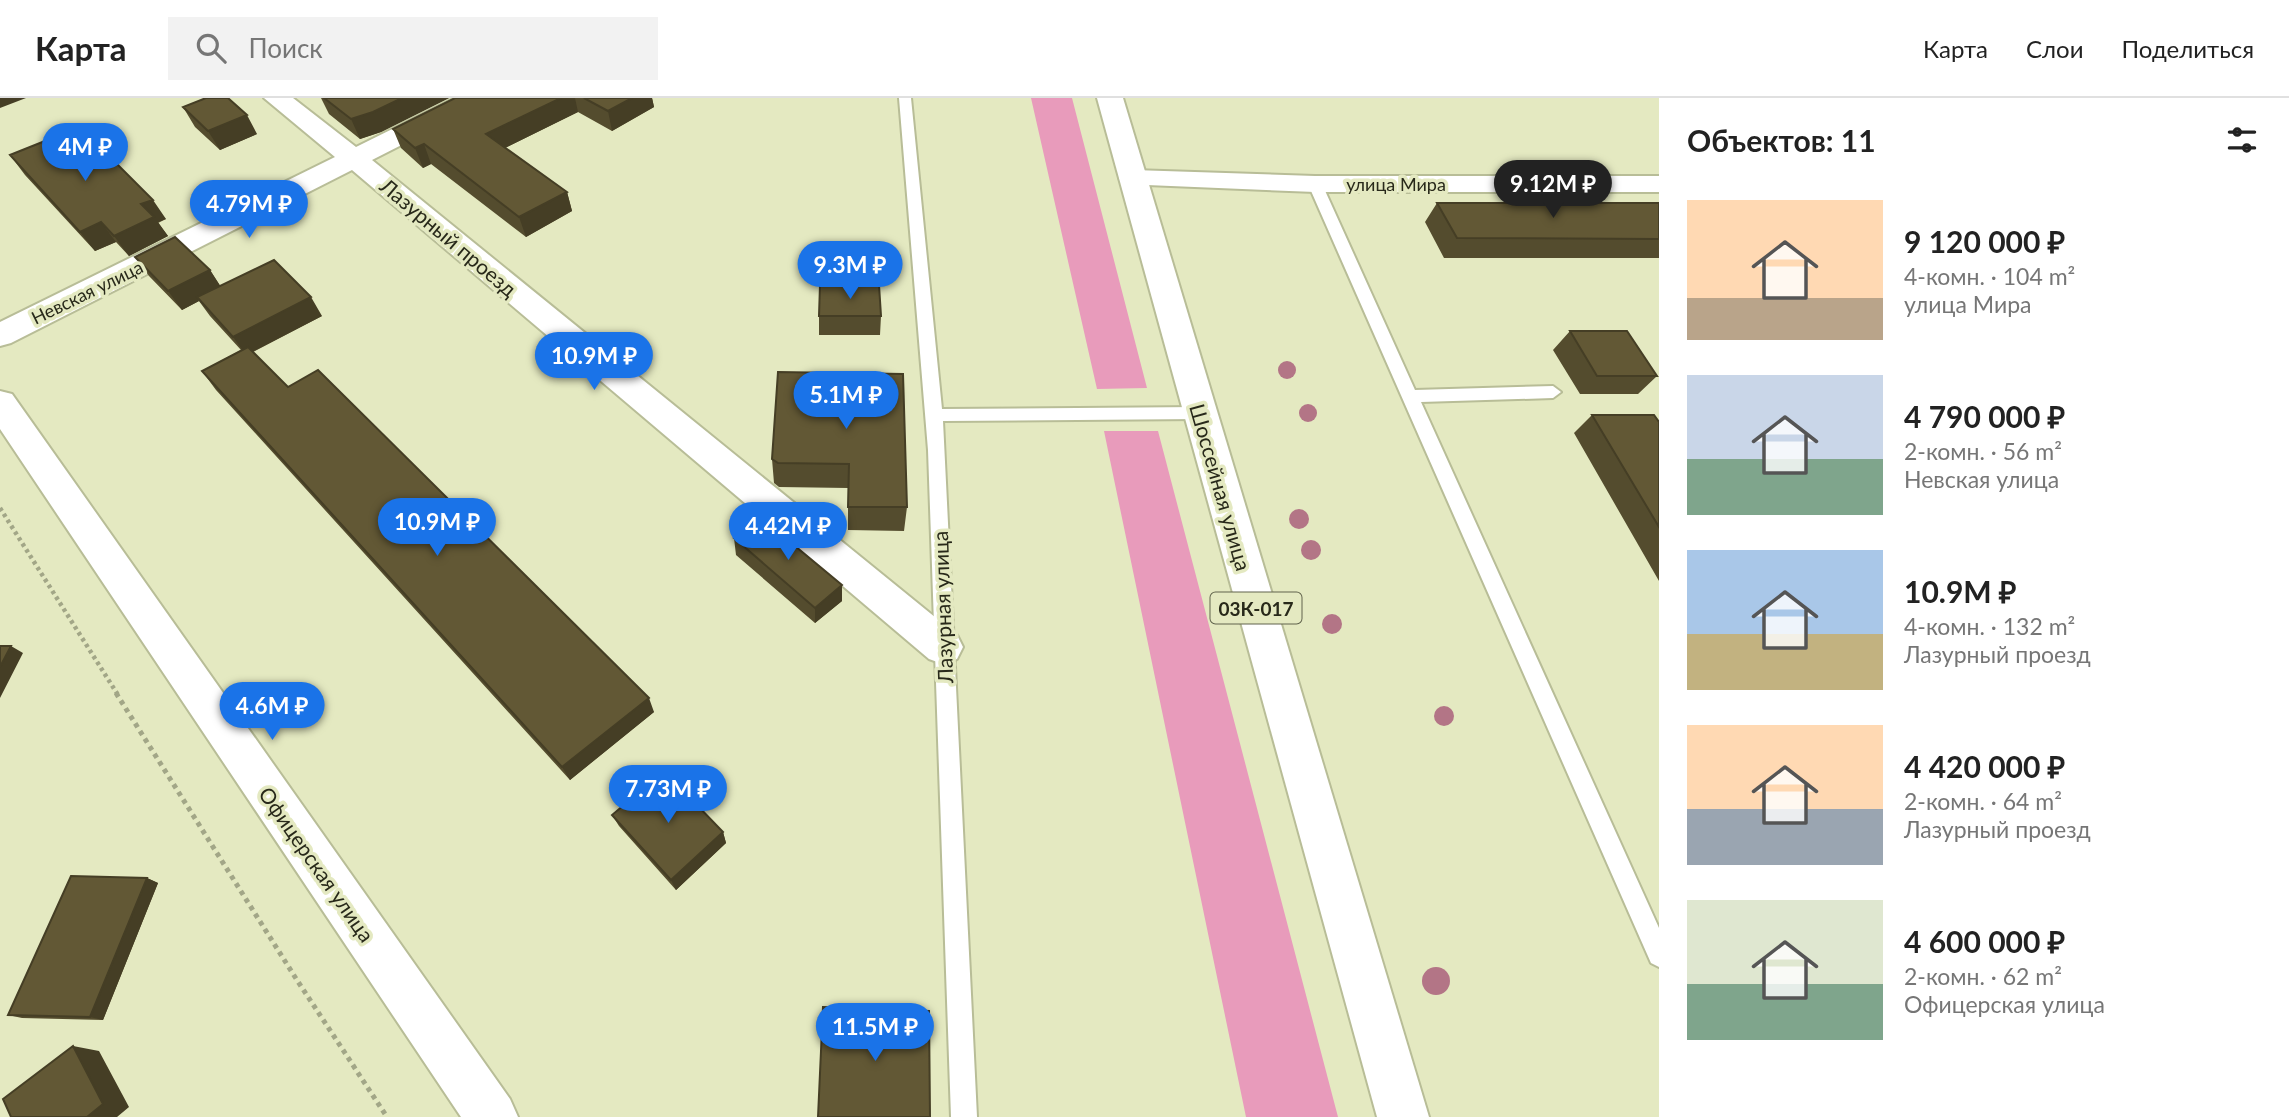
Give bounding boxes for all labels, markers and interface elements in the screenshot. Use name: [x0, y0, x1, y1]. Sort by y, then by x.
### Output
search box: [168, 17, 658, 80]
text: Карта: [35, 28, 126, 68]
icon: search: [192, 29, 230, 67]
text: Поиск: [248, 32, 323, 64]
text: Карта: [1923, 34, 1988, 63]
text: Слои: [2026, 34, 2083, 63]
text: Поделиться: [2121, 34, 2254, 63]
icon: filters: [2223, 121, 2261, 159]
text: Объектов: 11: [1687, 122, 1876, 158]
pin: 4M ₽: [44, 123, 126, 183]
text: 4M ₽: [58, 132, 112, 160]
pin: 9.12M ₽: [1488, 160, 1618, 220]
text: 9.12M ₽: [1510, 169, 1596, 197]
street label: Лазурный проезд: [375, 172, 522, 301]
street label: улица Мира: [1346, 173, 1446, 195]
pin: 4.79M ₽: [184, 180, 314, 240]
text: 4.79M ₽: [206, 189, 292, 217]
text: 9 120 000 ₽: [1904, 223, 2065, 259]
icon: home: [1743, 228, 1827, 312]
pin: 9.3M ₽: [793, 242, 907, 301]
text: 9.3M ₽: [814, 250, 886, 278]
street label: Невская улица: [28, 255, 146, 329]
text: 4-комн. · 104 m²: [1904, 262, 2075, 290]
text: улица Мира: [1904, 290, 2031, 318]
pin: 10.9M ₽: [529, 332, 659, 392]
text: 10.9M ₽: [551, 341, 637, 369]
pin: 5.1M ₽: [789, 372, 903, 431]
text: 5.1M ₽: [810, 380, 882, 408]
text: 4 790 000 ₽: [1904, 398, 2065, 434]
street label: Шоссейная улица: [1185, 401, 1257, 573]
icon: home: [1743, 403, 1827, 487]
text: 2-комн. · 56 m²: [1904, 437, 2062, 465]
text: Невская улица: [1904, 465, 2059, 493]
pin: 10.9M ₽: [372, 498, 502, 558]
pin: 4.42M ₽: [723, 503, 853, 562]
text: 10.9M ₽: [394, 507, 480, 535]
text: 4.42M ₽: [745, 511, 831, 539]
street label: Лазурная улица: [927, 530, 957, 685]
text: 10.9M ₽: [1904, 573, 2016, 609]
icon: home: [1743, 578, 1827, 662]
road number: 03К-017: [1210, 593, 1302, 624]
text: 4-комн. · 132 m²: [1904, 612, 2075, 640]
text: Лазурный проезд: [1904, 640, 2091, 668]
pin: 4.6M ₽: [215, 682, 329, 742]
text: 4.6M ₽: [236, 691, 308, 719]
text: 4 420 000 ₽: [1904, 748, 2065, 784]
icon: home: [1743, 753, 1827, 837]
pin: 7.73M ₽: [603, 766, 733, 825]
text: 7.73M ₽: [625, 774, 711, 802]
street label: Офицерская улица: [254, 782, 380, 946]
text: 2-комн. · 64 m²: [1904, 787, 2062, 815]
text: Лазурный проезд: [1904, 815, 2091, 843]
text: 4 600 000 ₽: [1904, 923, 2065, 959]
icon: home: [1743, 928, 1827, 1012]
text: 2-комн. · 62 m²: [1904, 962, 2062, 990]
text: Офицерская улица: [1904, 990, 2105, 1018]
pin: 11.5M ₽: [810, 1004, 940, 1063]
text: 11.5M ₽: [832, 1012, 918, 1040]

